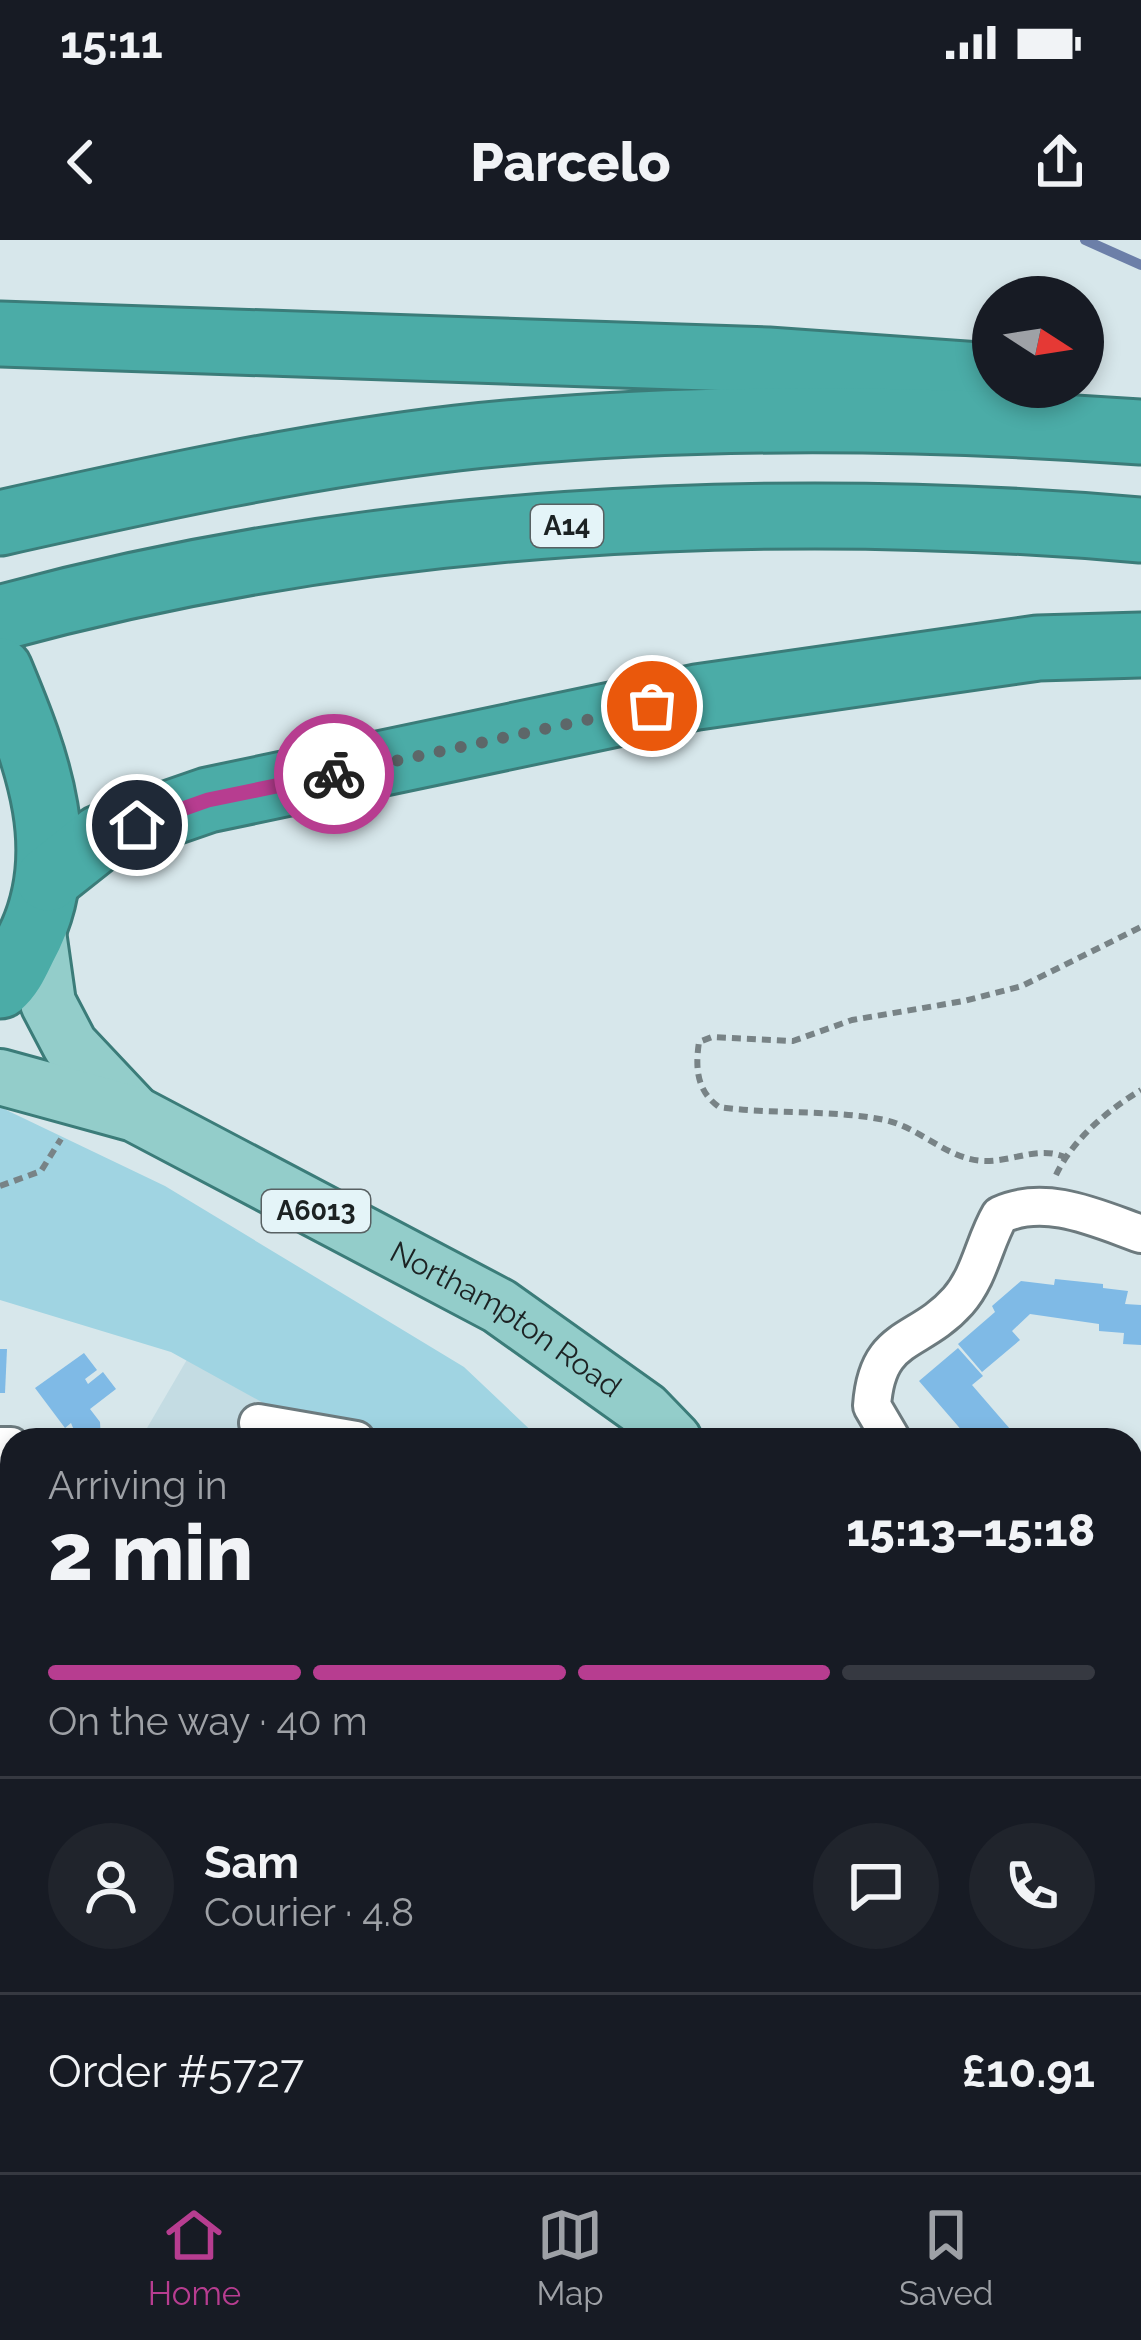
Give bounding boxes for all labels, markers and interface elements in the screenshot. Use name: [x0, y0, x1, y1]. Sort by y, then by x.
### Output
text: 15:11: [60, 16, 163, 69]
icon: back: [48, 129, 114, 195]
icon: share: [1027, 129, 1093, 195]
text: Parcelo: [470, 130, 671, 194]
north arrow: [972, 276, 1104, 408]
map controls: [972, 276, 1104, 408]
road number: A14: [531, 505, 603, 547]
pin: [601, 655, 703, 757]
icon: bag: [619, 673, 685, 739]
courier: [274, 714, 394, 834]
icon: bike: [301, 741, 367, 807]
pin: [86, 774, 188, 876]
icon: home: [104, 792, 170, 858]
road number: A6013: [262, 1190, 370, 1232]
street label: Northampton Road: [385, 1234, 628, 1404]
text: Arriving in: [48, 1462, 228, 1508]
text: 15:13–15:18: [846, 1504, 1095, 1557]
text: 2 min: [48, 1507, 253, 1598]
text: On the way · 40 m: [48, 1698, 368, 1744]
button: person: [48, 1823, 174, 1949]
button: chat: [813, 1823, 939, 1949]
button: phone: [969, 1823, 1095, 1949]
text: Sam: [204, 1836, 299, 1889]
text: Courier · 4.8: [204, 1889, 414, 1935]
text: Order #5727: [48, 2045, 304, 2098]
text: £10.91: [962, 2045, 1095, 2098]
tab: Home: [148, 2202, 241, 2313]
tab: Map: [536, 2202, 604, 2313]
tab: Saved: [899, 2202, 993, 2313]

